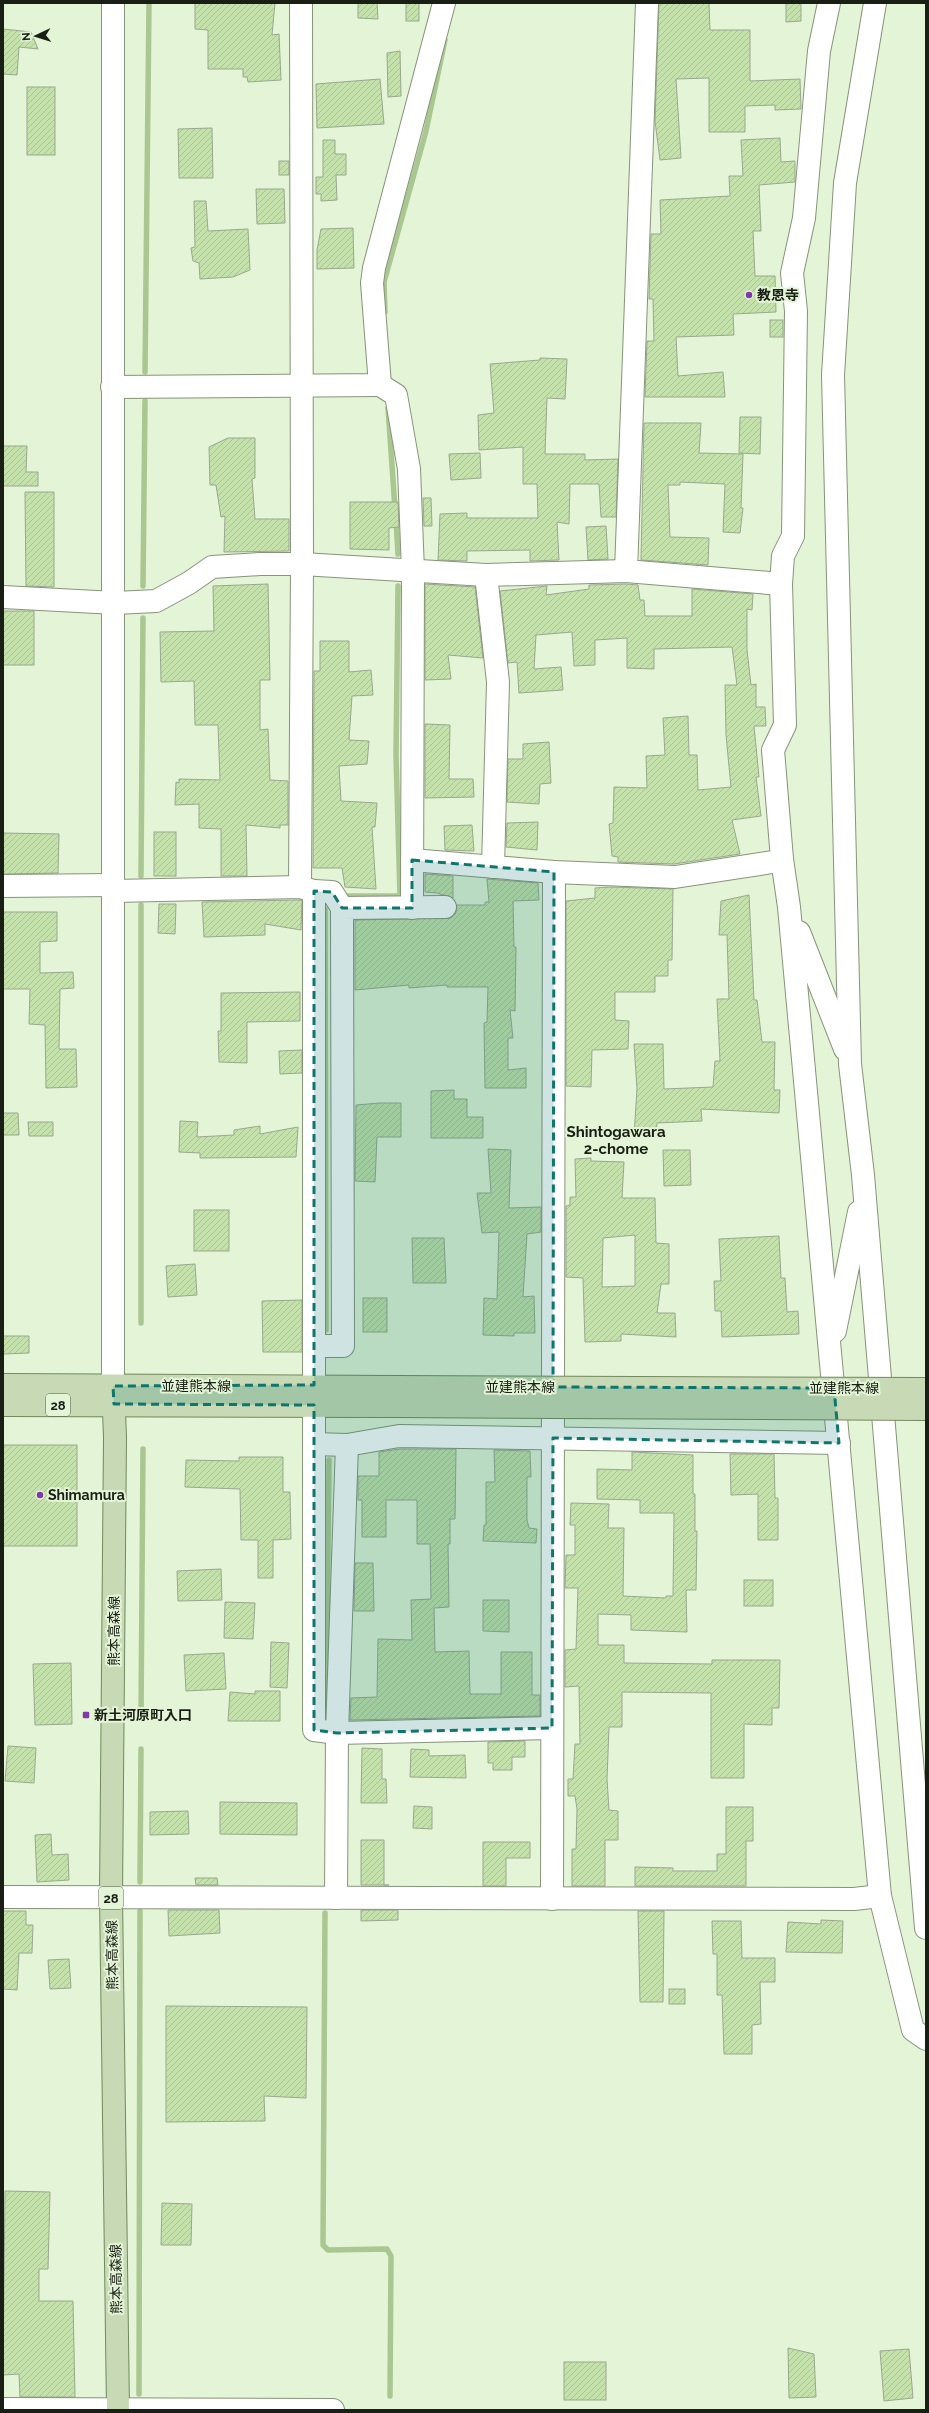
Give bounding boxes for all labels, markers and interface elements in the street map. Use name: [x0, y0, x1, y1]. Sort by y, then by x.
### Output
north arrow: [16, 16, 56, 56]
text: N: [20, 32, 33, 41]
place label: 教恩寺: [757, 287, 799, 303]
marker: 教恩寺: [744, 290, 754, 300]
district label: Shintogawara 2-chome: [566, 1123, 666, 1158]
street label: 並建熊本線: [161, 1378, 231, 1394]
street label: 並建熊本線: [485, 1379, 555, 1395]
street label: 並建熊本線: [809, 1380, 879, 1396]
road number: 28: [46, 1394, 70, 1416]
place label: Shimamura: [48, 1487, 125, 1503]
marker: Shimamura: [35, 1490, 45, 1500]
street label: 熊本高森線: [106, 1596, 122, 1666]
place label: 新土河原町入口: [94, 1707, 192, 1723]
marker: 新土河原町入口: [81, 1710, 91, 1720]
road number: 28: [99, 1887, 123, 1909]
street label: 熊本高森線: [103, 1920, 121, 1990]
street label: 熊本高森線: [107, 2244, 125, 2314]

